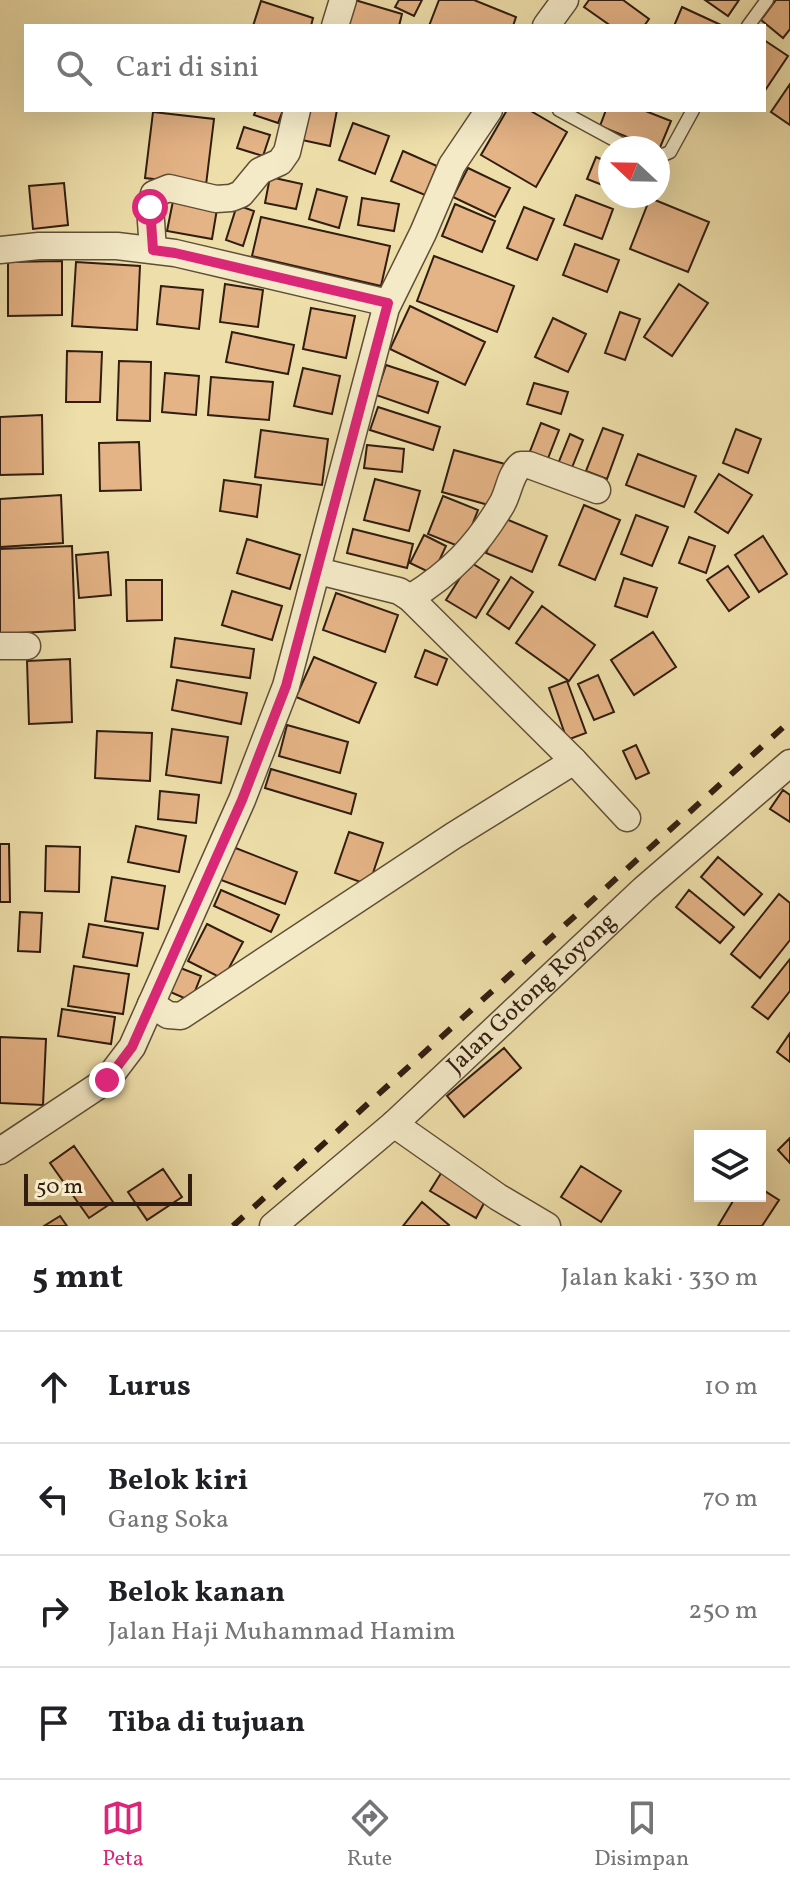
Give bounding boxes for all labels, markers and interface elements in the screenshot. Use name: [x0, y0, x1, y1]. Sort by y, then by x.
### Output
search box: [24, 24, 766, 112]
icon: search: [52, 46, 96, 90]
text: Cari di sini: [116, 47, 259, 89]
north arrow: [598, 136, 670, 208]
route start: [132, 189, 168, 225]
street label: Jalan Gotong Royong: [440, 906, 625, 1082]
route end: [89, 1062, 125, 1098]
map controls: [694, 1130, 766, 1202]
button: layers: [694, 1130, 766, 1202]
scale bar: [24, 1170, 192, 1206]
text: 50 m: [36, 1172, 83, 1203]
text: 5 mnt: [32, 1255, 123, 1302]
text: Jalan kaki · 330 m: [561, 1260, 758, 1296]
icon: ahead: [32, 1365, 76, 1409]
text: Lurus: [108, 1366, 191, 1408]
text: 10 m: [704, 1369, 758, 1405]
text: Belok kiri: [108, 1460, 248, 1502]
icon: left: [32, 1477, 76, 1521]
text: 70 m: [703, 1481, 758, 1517]
text: Gang Soka: [108, 1502, 229, 1538]
text: Belok kanan: [108, 1572, 285, 1614]
icon: right: [32, 1589, 76, 1633]
text: 250 m: [688, 1593, 758, 1629]
text: Jalan Haji Muhammad Hamim: [108, 1614, 456, 1650]
icon: arrive: [32, 1701, 76, 1745]
text: Tiba di tujuan: [108, 1702, 305, 1744]
tab: Peta: [101, 1796, 145, 1875]
tab: Rute: [347, 1796, 392, 1875]
tab: Disimpan: [594, 1796, 689, 1875]

